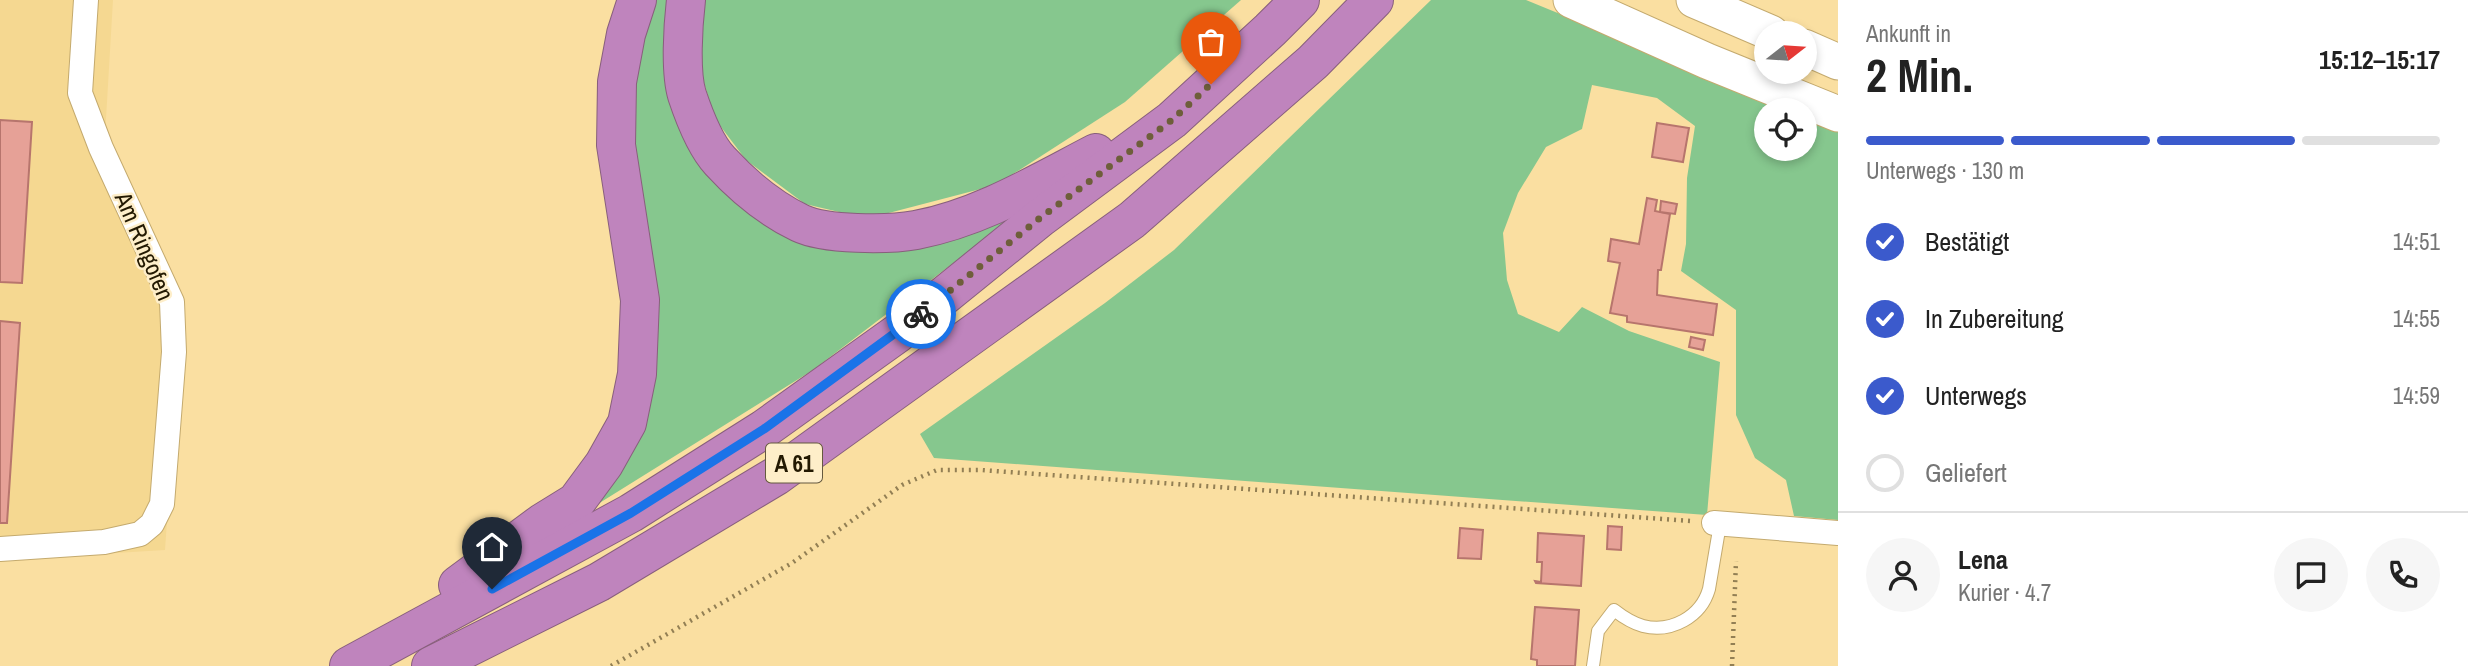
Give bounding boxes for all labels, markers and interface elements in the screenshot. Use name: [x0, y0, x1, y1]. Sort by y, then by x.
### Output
pin: [1181, 12.0, 1241, 84]
text: Ankunft in: [1866, 18, 1951, 49]
north arrow: [1754, 21, 1816, 84]
map controls: [1754, 21, 1817, 161]
icon: bag: [1192, 23, 1230, 61]
text: 15:12–15:17: [2319, 42, 2440, 77]
text: 2 Min.: [1866, 44, 1973, 106]
button: locate: [1754, 98, 1817, 161]
text: Unterwegs · 130 m: [1866, 155, 2024, 186]
street label: Am Ringofen: [107, 186, 182, 305]
icon: check: [1866, 223, 1904, 261]
text: Bestätigt: [1925, 224, 2009, 259]
text: 14:51: [2393, 226, 2440, 257]
courier: [886, 279, 956, 349]
icon: bike: [902, 295, 940, 333]
icon: check: [1866, 300, 1904, 338]
text: In Zubereitung: [1925, 301, 2064, 336]
text: 14:55: [2393, 303, 2440, 334]
icon: check: [1866, 377, 1904, 415]
text: Unterwegs: [1925, 378, 2027, 413]
text: 14:59: [2393, 380, 2440, 411]
road number: A 61: [766, 444, 822, 482]
text: Geliefert: [1925, 455, 2007, 490]
pin: [462, 517, 522, 589]
icon: home: [473, 528, 511, 566]
button: person: [1866, 538, 1940, 612]
button: chat: [2274, 538, 2348, 612]
button: phone: [2366, 538, 2440, 612]
text: Lena: [1958, 542, 2008, 577]
text: Kurier · 4.7: [1958, 577, 2051, 608]

